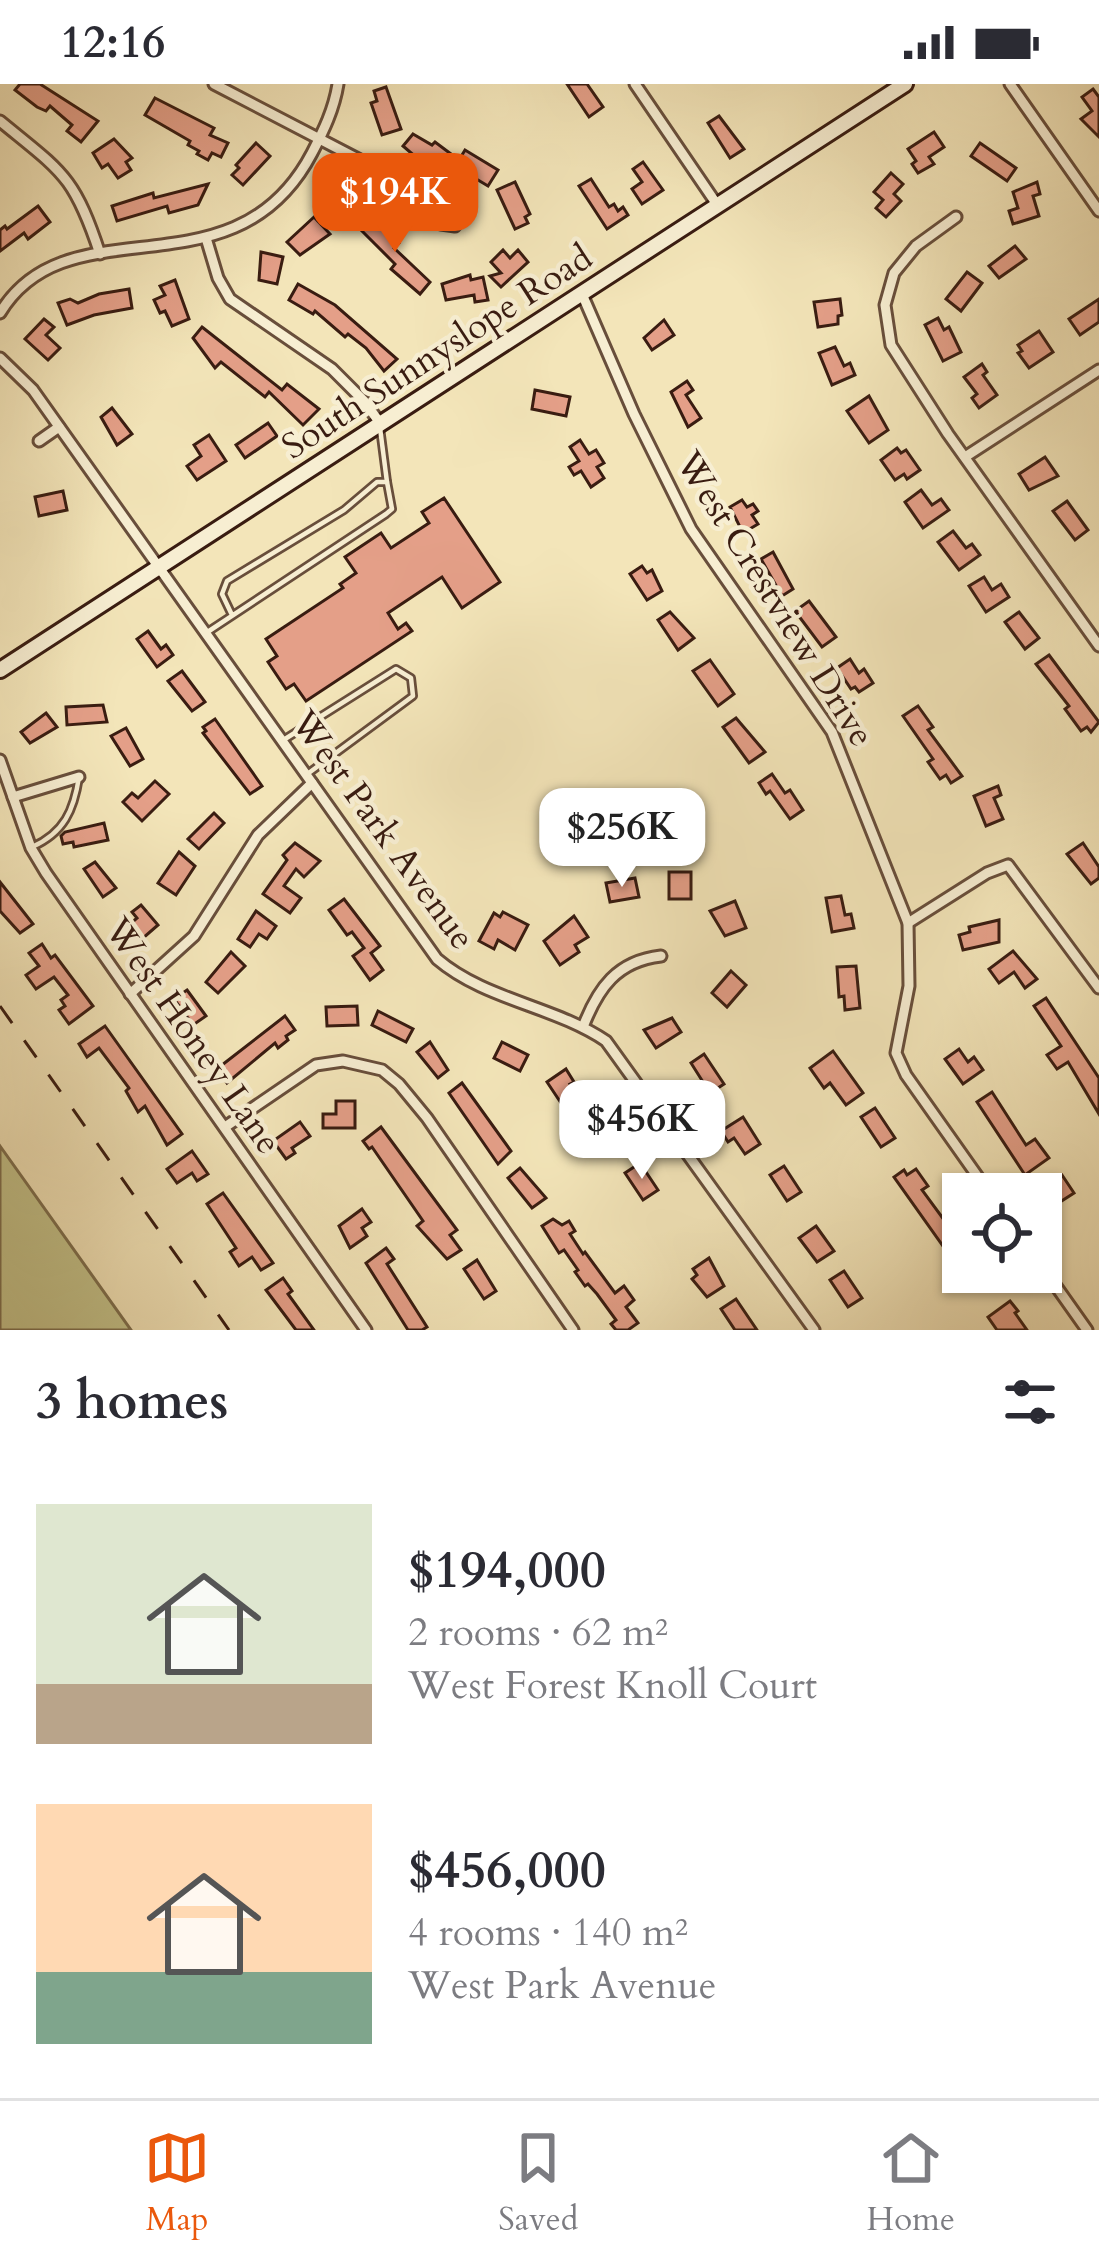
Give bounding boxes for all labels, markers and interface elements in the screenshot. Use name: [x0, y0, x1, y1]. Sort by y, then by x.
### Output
text: 12:16: [60, 12, 165, 73]
pin: $194K: [311, 153, 479, 255]
text: $194K: [339, 165, 451, 218]
street label: South Sunnyslope Road: [272, 233, 602, 471]
street label: West Crestview Drive: [664, 441, 886, 756]
street label: West Park Avenue: [279, 700, 487, 960]
pin: $256K: [538, 788, 706, 890]
text: $256K: [566, 800, 678, 853]
street label: West Honey Lane: [93, 907, 293, 1164]
pin: $456K: [558, 1080, 726, 1182]
text: $456K: [586, 1092, 698, 1145]
map controls: [942, 1173, 1062, 1293]
button: locate: [942, 1173, 1062, 1293]
text: 3 homes: [36, 1367, 228, 1437]
icon: filters: [997, 1369, 1063, 1435]
text: $194,000: [408, 1536, 606, 1606]
icon: home: [132, 1552, 276, 1696]
text: 2 rooms · 62 m²: [408, 1606, 668, 1659]
text: West Forest Knoll Court: [408, 1659, 817, 1712]
text: $456,000: [408, 1836, 606, 1906]
icon: home: [132, 1852, 276, 1996]
text: 4 rooms · 140 m²: [408, 1906, 688, 1959]
text: West Park Avenue: [408, 1959, 717, 2012]
tab: Map: [144, 2125, 210, 2242]
tab: Saved: [498, 2125, 578, 2242]
tab: Home: [867, 2125, 955, 2242]

